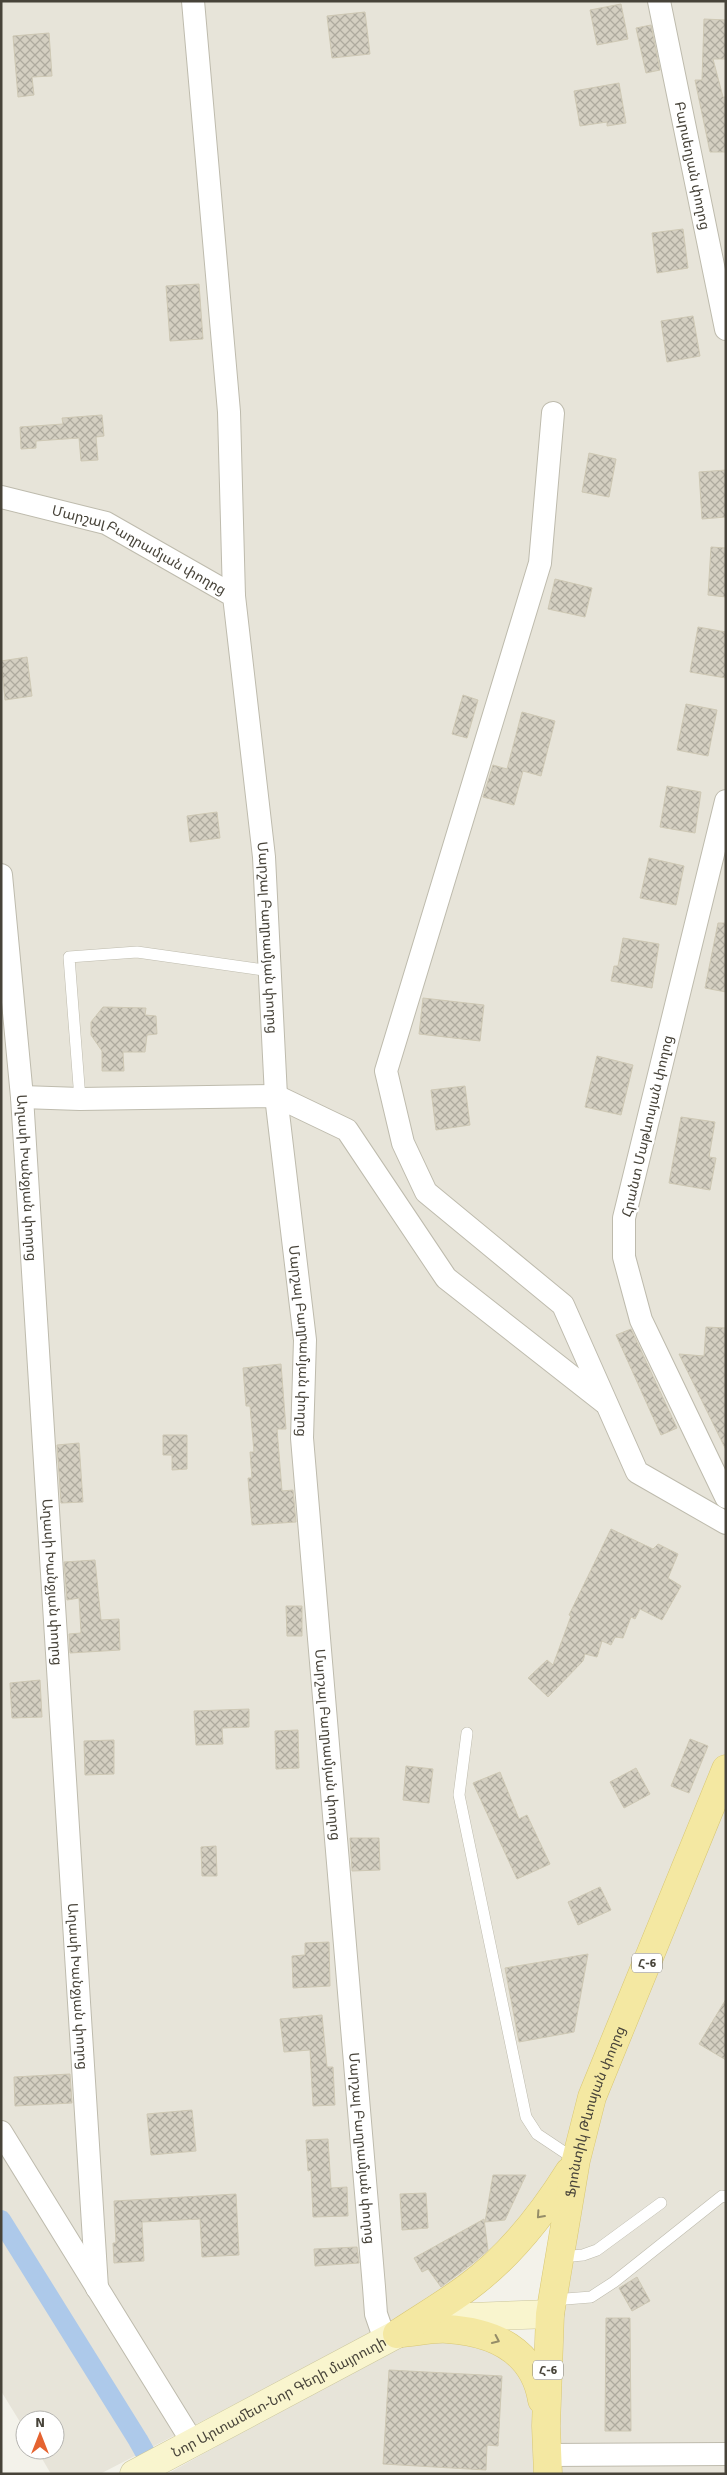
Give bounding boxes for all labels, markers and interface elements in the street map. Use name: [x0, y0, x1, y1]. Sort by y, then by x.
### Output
street label: Բարսեղյան փողոց: [671, 100, 714, 231]
street label: Մարշալ Բաղրամյան փողոց: [50, 502, 229, 599]
street label: Մարշալ Բաղրամյան փողոց: [253, 841, 281, 1034]
street label: Հրանտ Մաթևոսյան փողոց: [618, 1034, 677, 1219]
street label: Աղասի Խանջյան փողոց: [13, 1094, 40, 1262]
street label: Մարշալ Բաղրամյան փողոց: [285, 1244, 313, 1437]
street label: Աղասի Խանջյան փողոց: [38, 1498, 66, 1666]
street label: Մարշալ Բաղրամյան փողոց: [311, 1648, 344, 1841]
street label: Աղասի Խանջյան փողոց: [64, 1902, 91, 2070]
road number: Հ-6: [632, 1954, 662, 1972]
street label: Ֆրոնտիկ Թևոսյան փողոց: [562, 2023, 629, 2199]
street label: Մարշալ Բաղրամյան փողոց: [345, 2052, 378, 2245]
one-way arrow: [537, 2210, 546, 2219]
street label: Նոր Արտամետ-Նոր Գեղի մայրուղի: [169, 2333, 389, 2461]
one-way arrow: [491, 2334, 500, 2344]
road number: Հ-6: [533, 2360, 563, 2380]
north arrow: [15, 2410, 65, 2460]
text: N: [35, 2414, 45, 2431]

